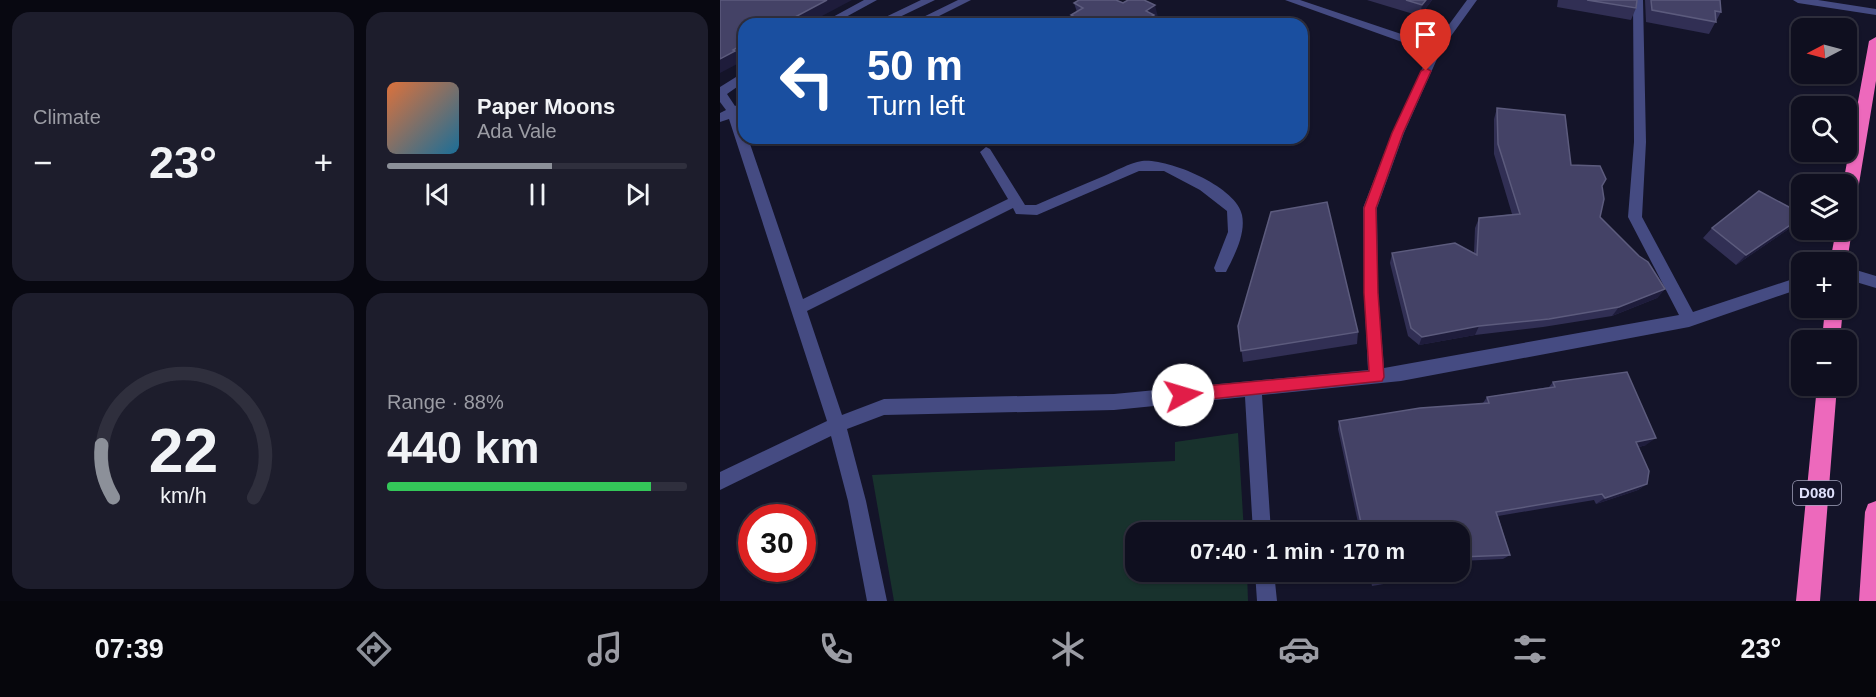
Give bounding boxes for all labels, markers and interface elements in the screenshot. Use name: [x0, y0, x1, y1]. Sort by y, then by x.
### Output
pin: [1400, 9, 1451, 71]
icon: arrive: [1409, 18, 1442, 51]
north arrow: [1791, 18, 1857, 84]
map controls: [1791, 18, 1857, 396]
icon: left: [768, 42, 846, 120]
text: 50 m: [867, 42, 963, 89]
text: Turn left: [867, 91, 965, 121]
text: Paper Moons: [477, 94, 615, 119]
button: search: [1791, 96, 1857, 162]
text: Climate: [33, 106, 101, 128]
text: Ada Vale: [477, 120, 557, 142]
text: 23°: [149, 137, 217, 188]
text: −: [33, 144, 52, 181]
text: +: [314, 144, 333, 181]
button: layers: [1791, 174, 1857, 240]
icon: previous: [421, 178, 454, 211]
icon: pause: [521, 178, 554, 211]
icon: next: [621, 178, 654, 211]
button: +: [1791, 252, 1857, 318]
button: −: [1791, 330, 1857, 396]
position arrow: [1151, 363, 1215, 427]
text: Range · 88%: [387, 391, 504, 413]
text: 22: [148, 416, 218, 485]
text: 440 km: [387, 422, 540, 473]
road number: D080: [1793, 481, 1841, 505]
text: km/h: [160, 484, 206, 508]
speed limit sign: 30: [738, 504, 816, 582]
text: 07:40 · 1 min · 170 m: [1190, 539, 1405, 564]
icon: directions: [353, 628, 395, 670]
icon: music: [584, 628, 626, 670]
icon: phone: [815, 628, 857, 670]
icon: climate: [1047, 628, 1089, 670]
icon: car: [1278, 628, 1320, 670]
icon: filters: [1509, 628, 1551, 670]
text: 07:39: [95, 634, 164, 664]
text: 23°: [1740, 634, 1781, 664]

